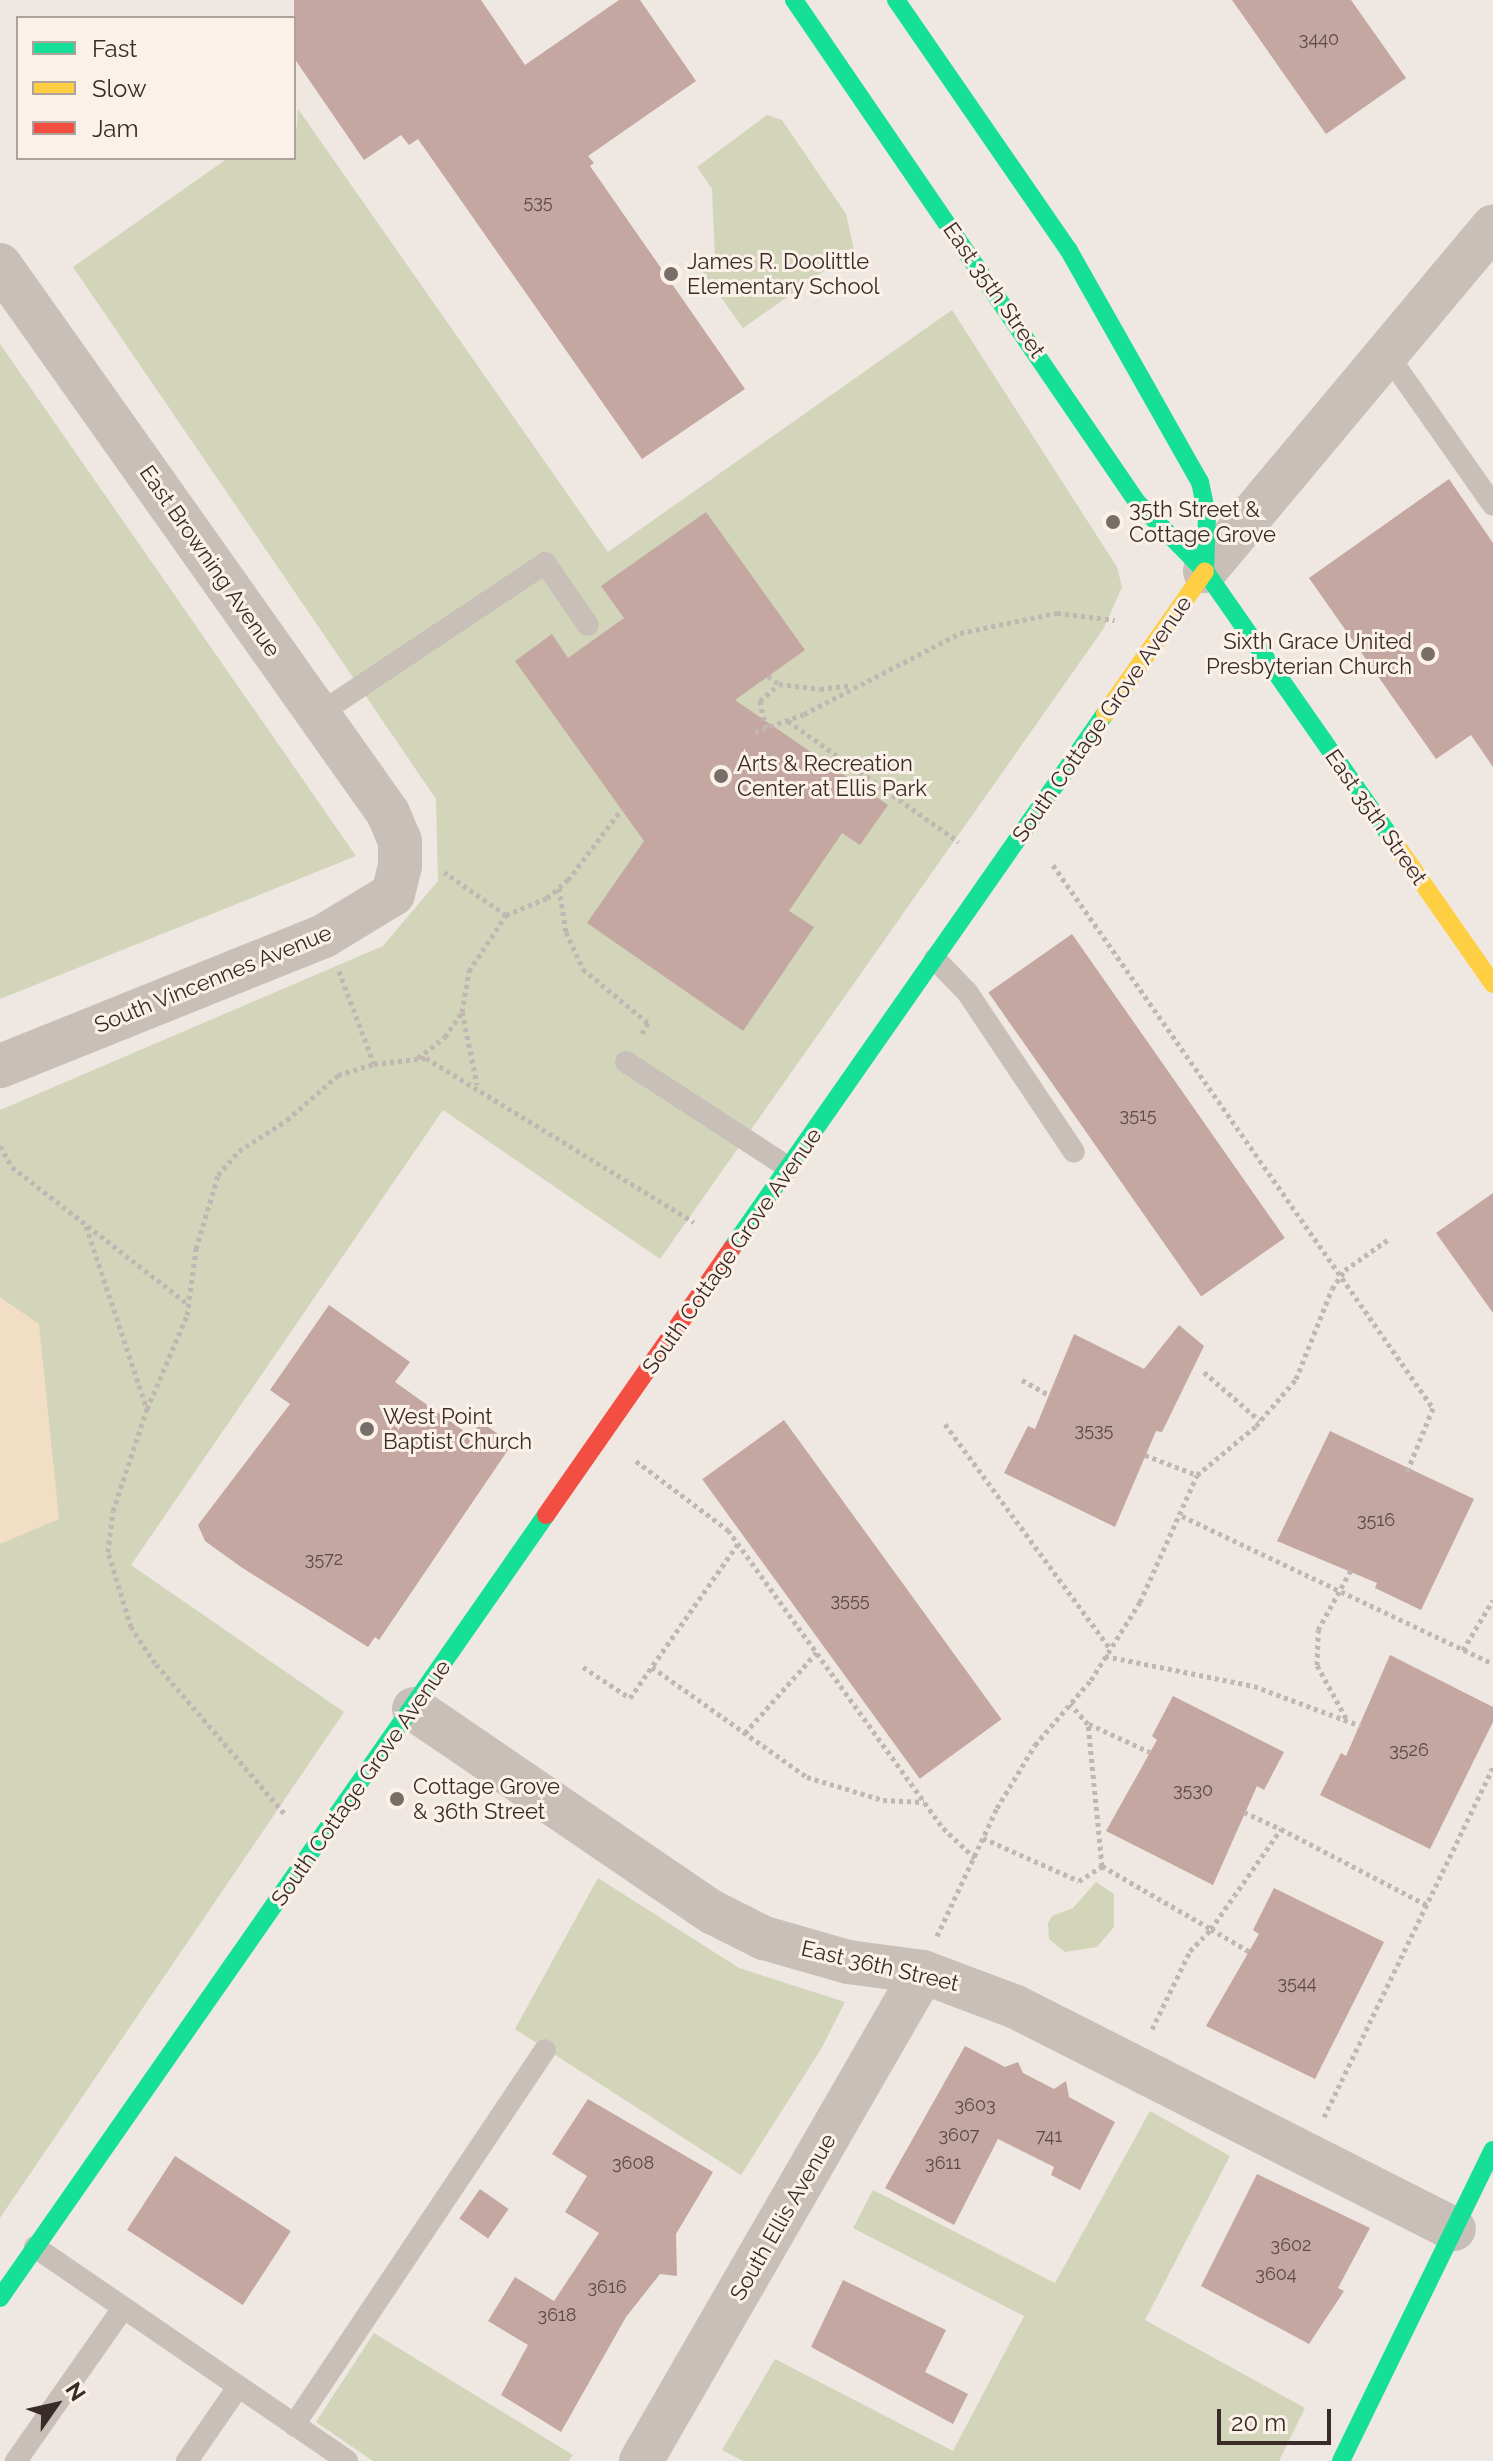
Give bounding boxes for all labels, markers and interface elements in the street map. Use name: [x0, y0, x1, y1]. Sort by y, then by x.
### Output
legend: [16, 16, 296, 160]
house number: 3440: [1299, 28, 1339, 50]
text: Fast: [92, 34, 137, 63]
text: Slow: [92, 74, 146, 103]
text: Jam: [92, 114, 138, 143]
house number: 535: [523, 191, 553, 213]
street label: East 35th Street: [937, 217, 1051, 363]
place label: James R. Doolittle Elementary School: [687, 248, 880, 300]
marker: James R. Doolittle Elementary School: [662, 265, 680, 283]
street label: East Browning Avenue: [134, 460, 286, 662]
place label: 35th Street & Cottage Grove: [1129, 496, 1276, 548]
marker: 35th Street & Cottage Grove: [1104, 513, 1122, 531]
street label: South Cottage Grove Avenue: [1007, 591, 1197, 847]
place label: Sixth Grace United Presbyterian Church: [1206, 628, 1412, 680]
marker: Sixth Grace United Presbyterian Church: [1419, 645, 1437, 663]
street label: East 35th Street: [1319, 744, 1433, 890]
place label: Arts & Recreation Center at Ellis Park: [737, 750, 927, 802]
marker: Arts & Recreation Center at Ellis Park: [712, 767, 730, 785]
street label: South Vincennes Avenue: [90, 919, 336, 1039]
house number: 3515: [1120, 1104, 1156, 1126]
street label: South Cottage Grove Avenue: [637, 1123, 827, 1379]
place label: West Point Baptist Church: [383, 1403, 532, 1454]
house number: 3535: [1075, 1419, 1113, 1441]
marker: West Point Baptist Church: [358, 1420, 376, 1438]
house number: 3516: [1357, 1509, 1395, 1531]
house number: 3572: [305, 1548, 343, 1570]
house number: 3555: [830, 1589, 870, 1611]
street label: South Cottage Grove Avenue: [266, 1655, 456, 1911]
house number: 3526: [1389, 1739, 1429, 1761]
place label: Cottage Grove & 36th Street: [413, 1773, 560, 1824]
house number: 3530: [1173, 1779, 1213, 1801]
marker: Cottage Grove & 36th Street: [388, 1790, 406, 1808]
street label: East 36th Street: [799, 1935, 961, 1997]
house number: 3544: [1277, 1972, 1317, 1994]
house number: 3603: [954, 2094, 996, 2116]
house number: 3607: [939, 2124, 979, 2146]
house number: 741: [1036, 2125, 1062, 2147]
street label: South Ellis Avenue: [724, 2129, 842, 2305]
house number: 3608: [612, 2152, 654, 2174]
house number: 3611: [925, 2152, 961, 2174]
house number: 3602: [1271, 2234, 1311, 2256]
house number: 3604: [1255, 2263, 1297, 2285]
house number: 3616: [587, 2276, 627, 2298]
house number: 3618: [538, 2304, 576, 2326]
north arrow: [16, 2365, 96, 2445]
text: N: [60, 2377, 91, 2406]
scale bar: [1221, 2393, 1335, 2443]
text: 20 m: [1231, 2408, 1286, 2437]

